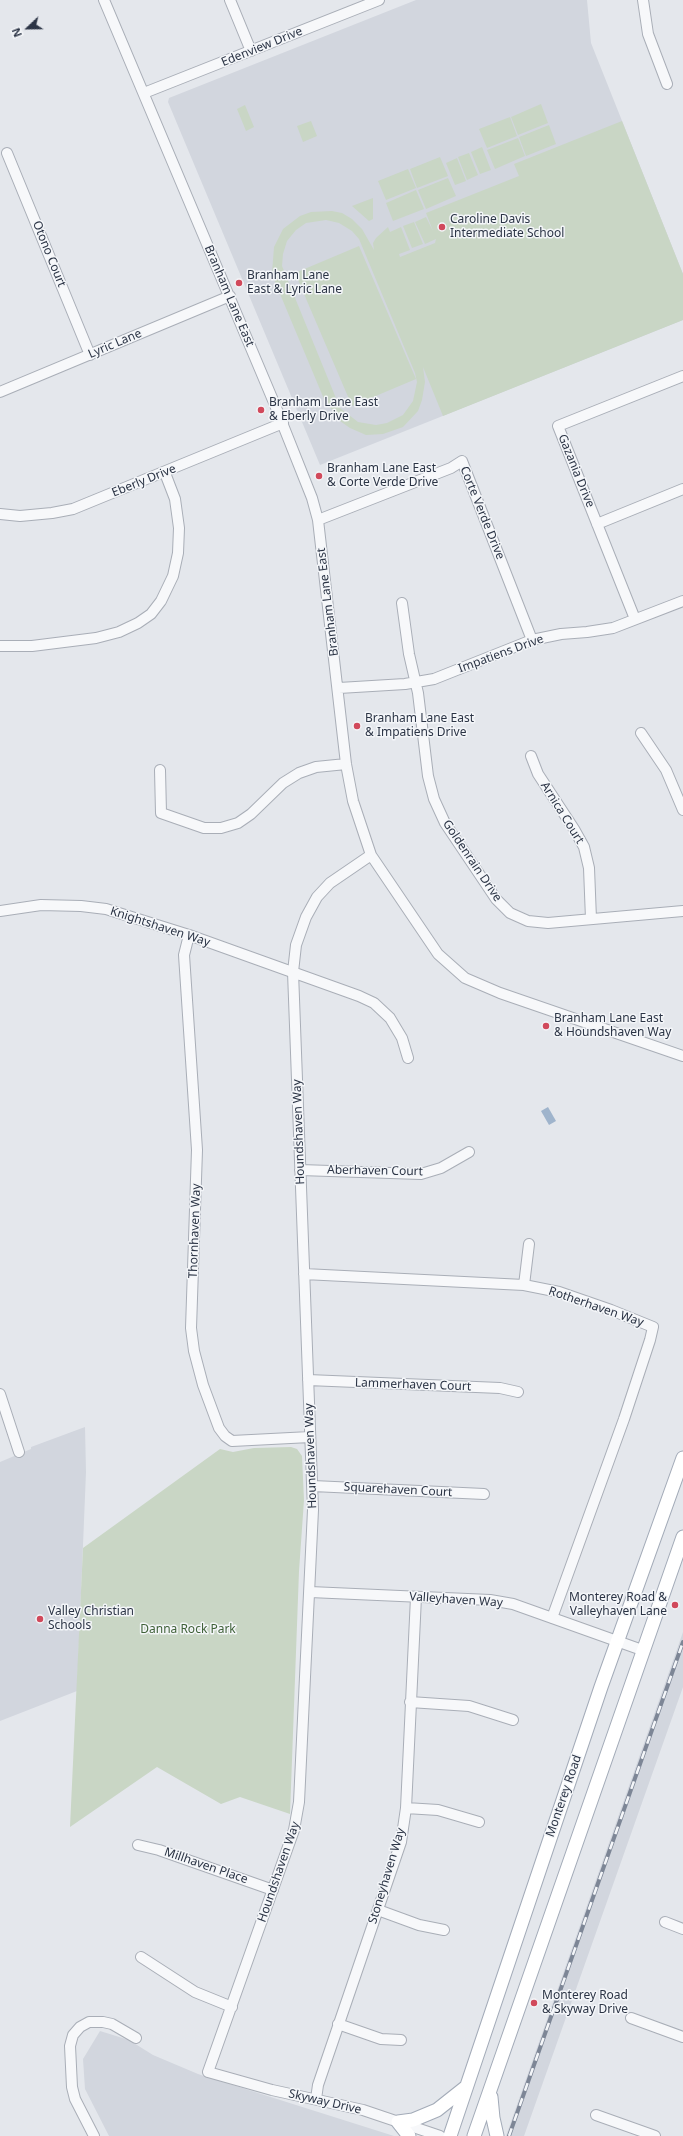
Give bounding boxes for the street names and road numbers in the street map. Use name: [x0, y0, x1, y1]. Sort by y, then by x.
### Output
street label: Edenview Drive: [219, 24, 305, 70]
street label: Otono Court: [29, 219, 69, 289]
street label: Branham Lane East: [201, 243, 257, 349]
street label: Lyric Lane: [86, 326, 144, 362]
street label: Gazania Drive: [555, 432, 597, 510]
street label: Eberly Drive: [110, 462, 178, 500]
street label: Corte Verde Drive: [457, 464, 507, 562]
street label: Branham Lane East: [314, 547, 342, 657]
street label: Impatiens Drive: [456, 632, 546, 676]
street label: Arnica Court: [537, 779, 587, 847]
street label: Goldenrain Drive: [439, 817, 505, 905]
street label: Knightshaven Way: [108, 904, 212, 950]
street label: Houndshaven Way: [290, 1079, 308, 1185]
street label: Aberhaven Court: [327, 1163, 423, 1179]
street label: Thornhaven Way: [186, 1183, 204, 1279]
street label: Rotherhaven Way: [547, 1284, 645, 1330]
street label: Lammerhaven Court: [355, 1376, 471, 1394]
street label: Houndshaven Way: [302, 1403, 320, 1509]
street label: Squarehaven Court: [343, 1480, 453, 1500]
street label: Valleyhaven Way: [409, 1590, 503, 1610]
street label: Monterey Road: [543, 1753, 585, 1839]
street label: Houndshaven Way: [255, 1820, 303, 1924]
street label: Stoneyhaven Way: [366, 1826, 408, 1926]
street label: Millhaven Place: [162, 1845, 250, 1887]
street label: Skyway Drive: [287, 2087, 363, 2117]

